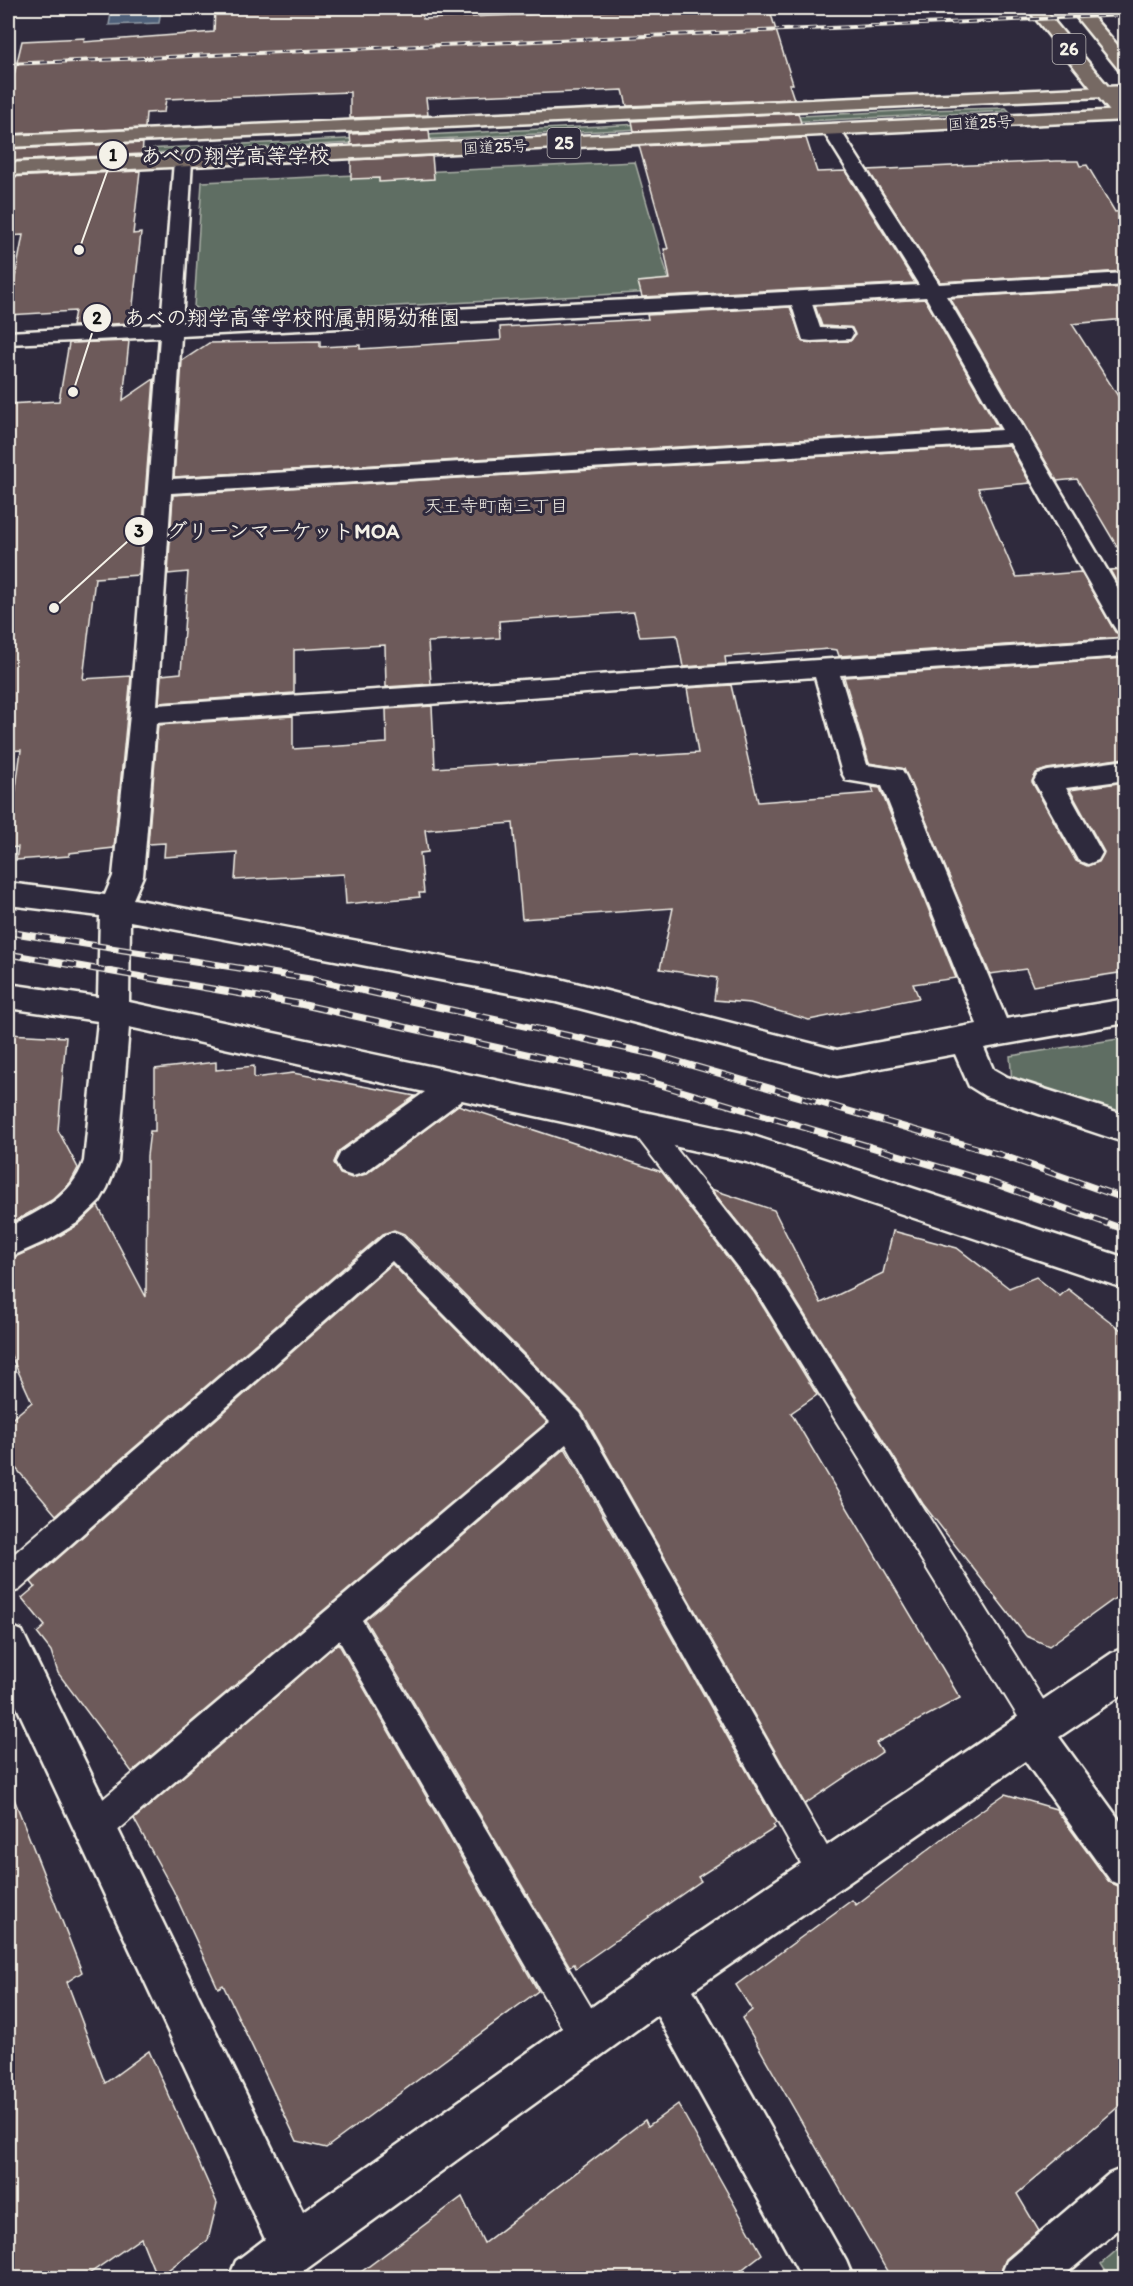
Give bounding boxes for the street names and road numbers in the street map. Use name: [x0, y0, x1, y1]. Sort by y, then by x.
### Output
road number: 26: [1052, 34, 1086, 64]
street label: 国道25号: [947, 112, 1013, 134]
road number: 25: [548, 128, 580, 158]
street label: 国道25号: [462, 136, 528, 158]

